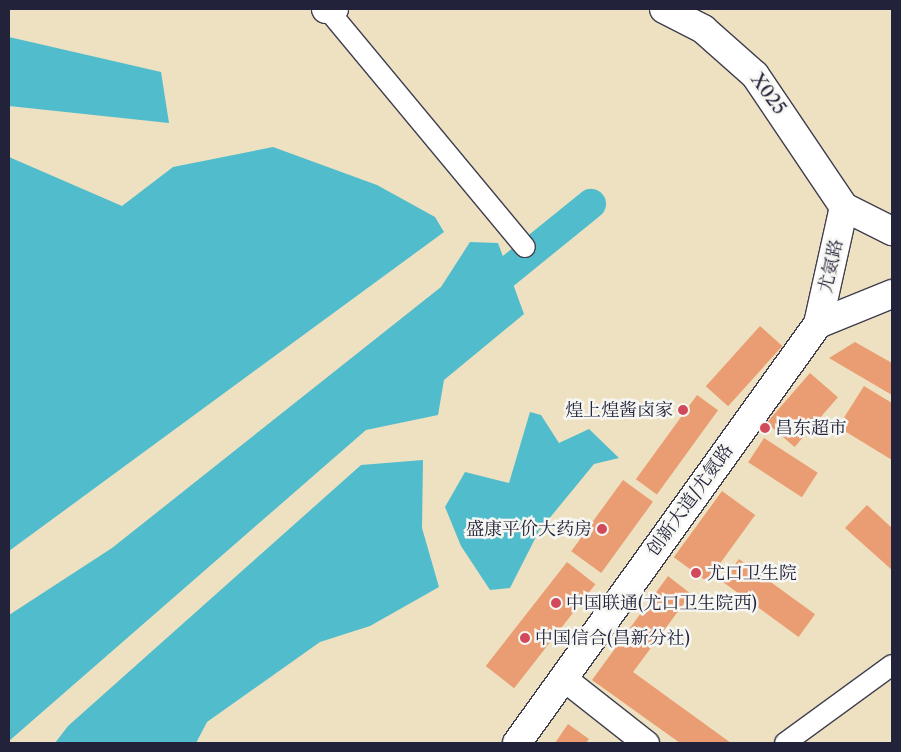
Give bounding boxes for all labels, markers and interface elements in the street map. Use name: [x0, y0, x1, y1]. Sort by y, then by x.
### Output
street label: X025: [746, 69, 790, 119]
street label: 尤氨路: [814, 237, 848, 295]
place label: 煌上煌酱卤家: [565, 399, 673, 421]
marker: 煌上煌酱卤家: [677, 404, 689, 416]
place label: 昌东超市: [775, 417, 847, 439]
marker: 昌东超市: [759, 422, 771, 434]
street label: 创新大道/尤氨路: [642, 440, 738, 560]
place label: 盛康平价大药房: [466, 518, 592, 540]
marker: 盛康平价大药房: [596, 523, 608, 535]
place label: 尤口卫生院: [707, 562, 797, 584]
marker: 尤口卫生院: [689, 566, 703, 580]
place label: 中国联通(尤口卫生院西): [566, 592, 757, 614]
marker: 中国联通(尤口卫生院西): [550, 597, 562, 609]
place label: 中国信合(昌新分社): [535, 627, 690, 649]
marker: 中国信合(昌新分社): [519, 632, 531, 644]

